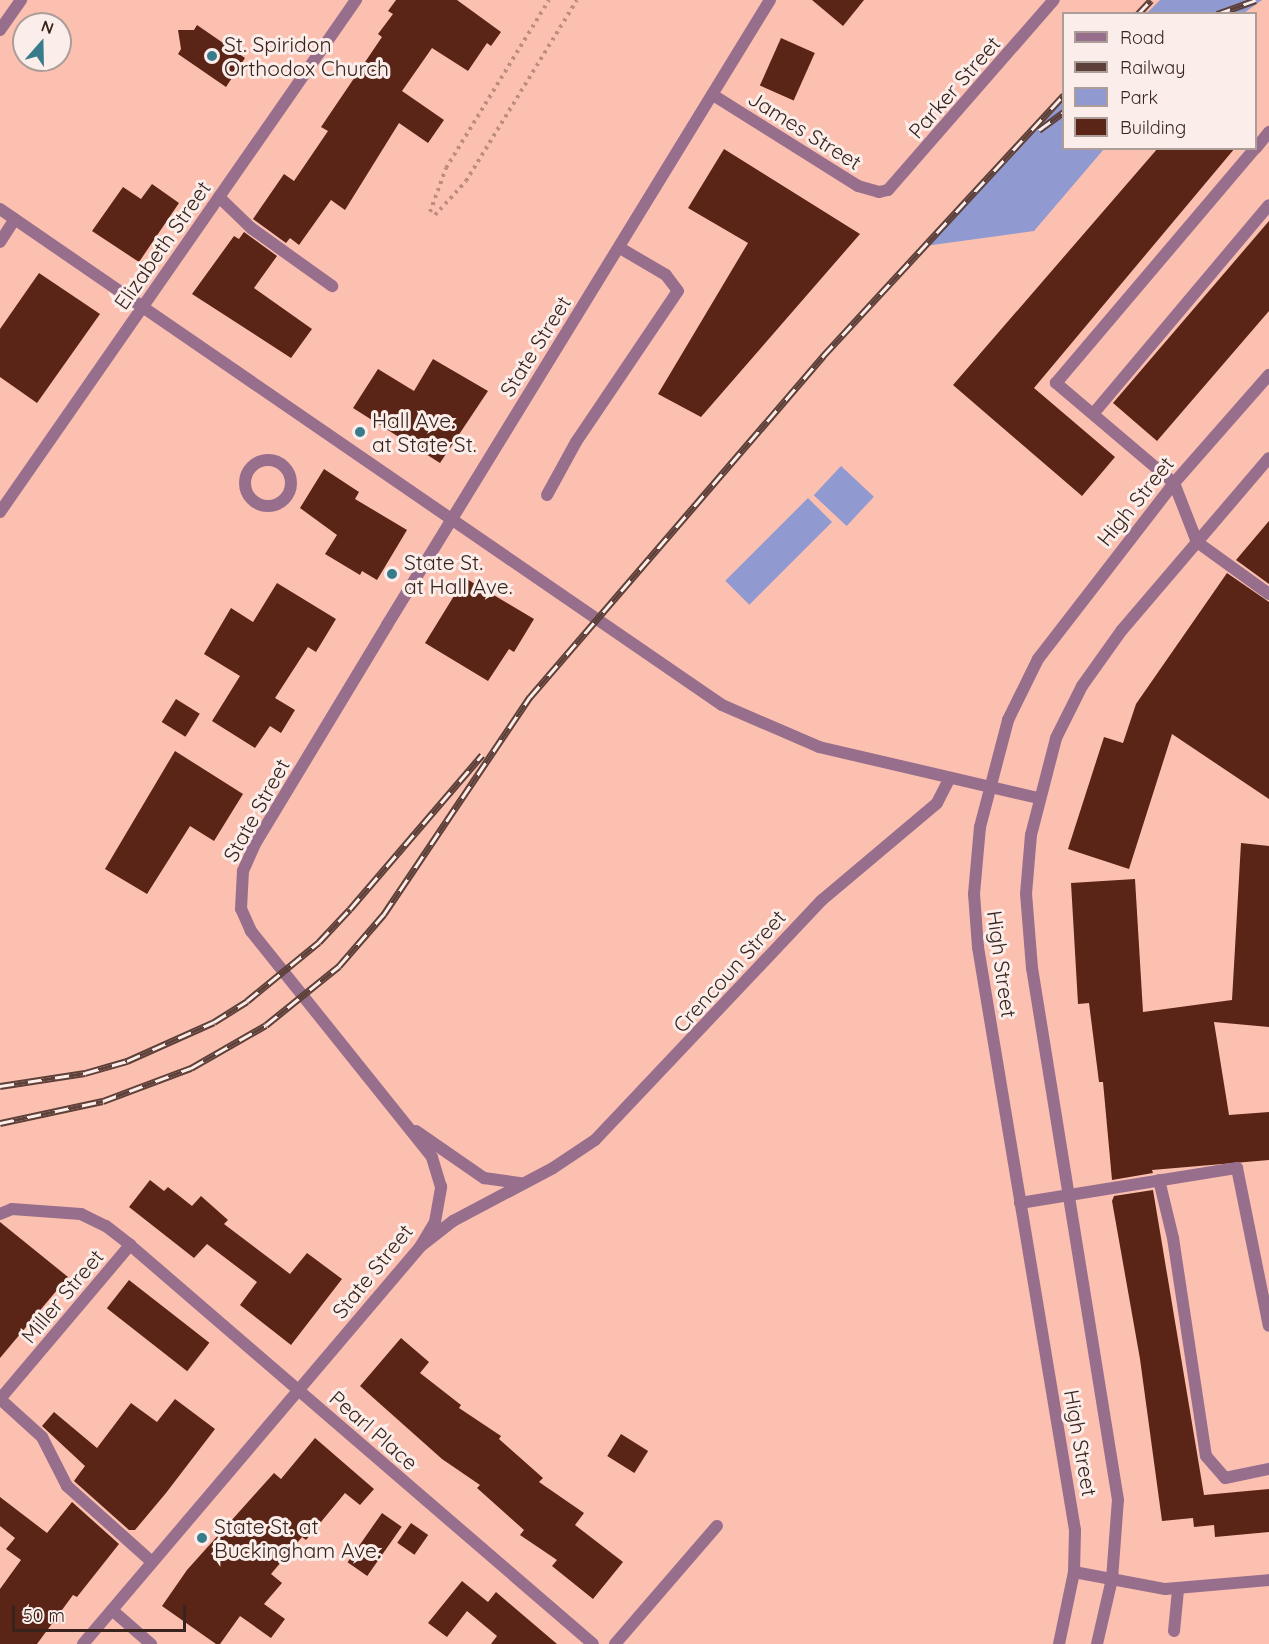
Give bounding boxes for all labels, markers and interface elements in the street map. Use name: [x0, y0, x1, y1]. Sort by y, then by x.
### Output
north arrow: [12, 12, 72, 72]
legend: [1062, 12, 1257, 150]
text: N: [39, 16, 56, 38]
text: Road: [1120, 26, 1165, 49]
place label: St. Spiridon Orthodox Church: [224, 31, 389, 81]
street label: Parker Street: [903, 31, 1005, 143]
marker: St. Spiridon Orthodox Church: [205, 49, 219, 63]
text: Railway: [1120, 56, 1186, 79]
street label: James Street: [744, 85, 866, 175]
text: Park: [1120, 86, 1158, 109]
text: Building: [1120, 116, 1186, 139]
street label: Elizabeth Street: [108, 176, 216, 314]
street label: State Street: [494, 291, 576, 401]
place label: Hall Ave. at State St.: [372, 407, 477, 457]
marker: Hall Ave. at State St.: [353, 425, 367, 439]
street label: High Street: [1091, 451, 1179, 551]
place label: State St. at Hall Ave.: [404, 549, 512, 599]
marker: State St. at Hall Ave.: [385, 567, 399, 581]
street label: State Street: [217, 754, 295, 866]
street label: Crencoun Street: [667, 905, 791, 1037]
street label: High Street: [982, 909, 1022, 1019]
street label: State Street: [326, 1219, 418, 1323]
street label: Miller Street: [16, 1244, 108, 1348]
street label: Pearl Place: [325, 1385, 423, 1475]
street label: High Street: [1059, 1388, 1103, 1498]
place label: State St. at Buckingham Ave.: [214, 1513, 381, 1563]
marker: State St. at Buckingham Ave.: [195, 1531, 209, 1545]
scale bar: [15, 1593, 189, 1631]
text: 50 m: [23, 1604, 65, 1627]

